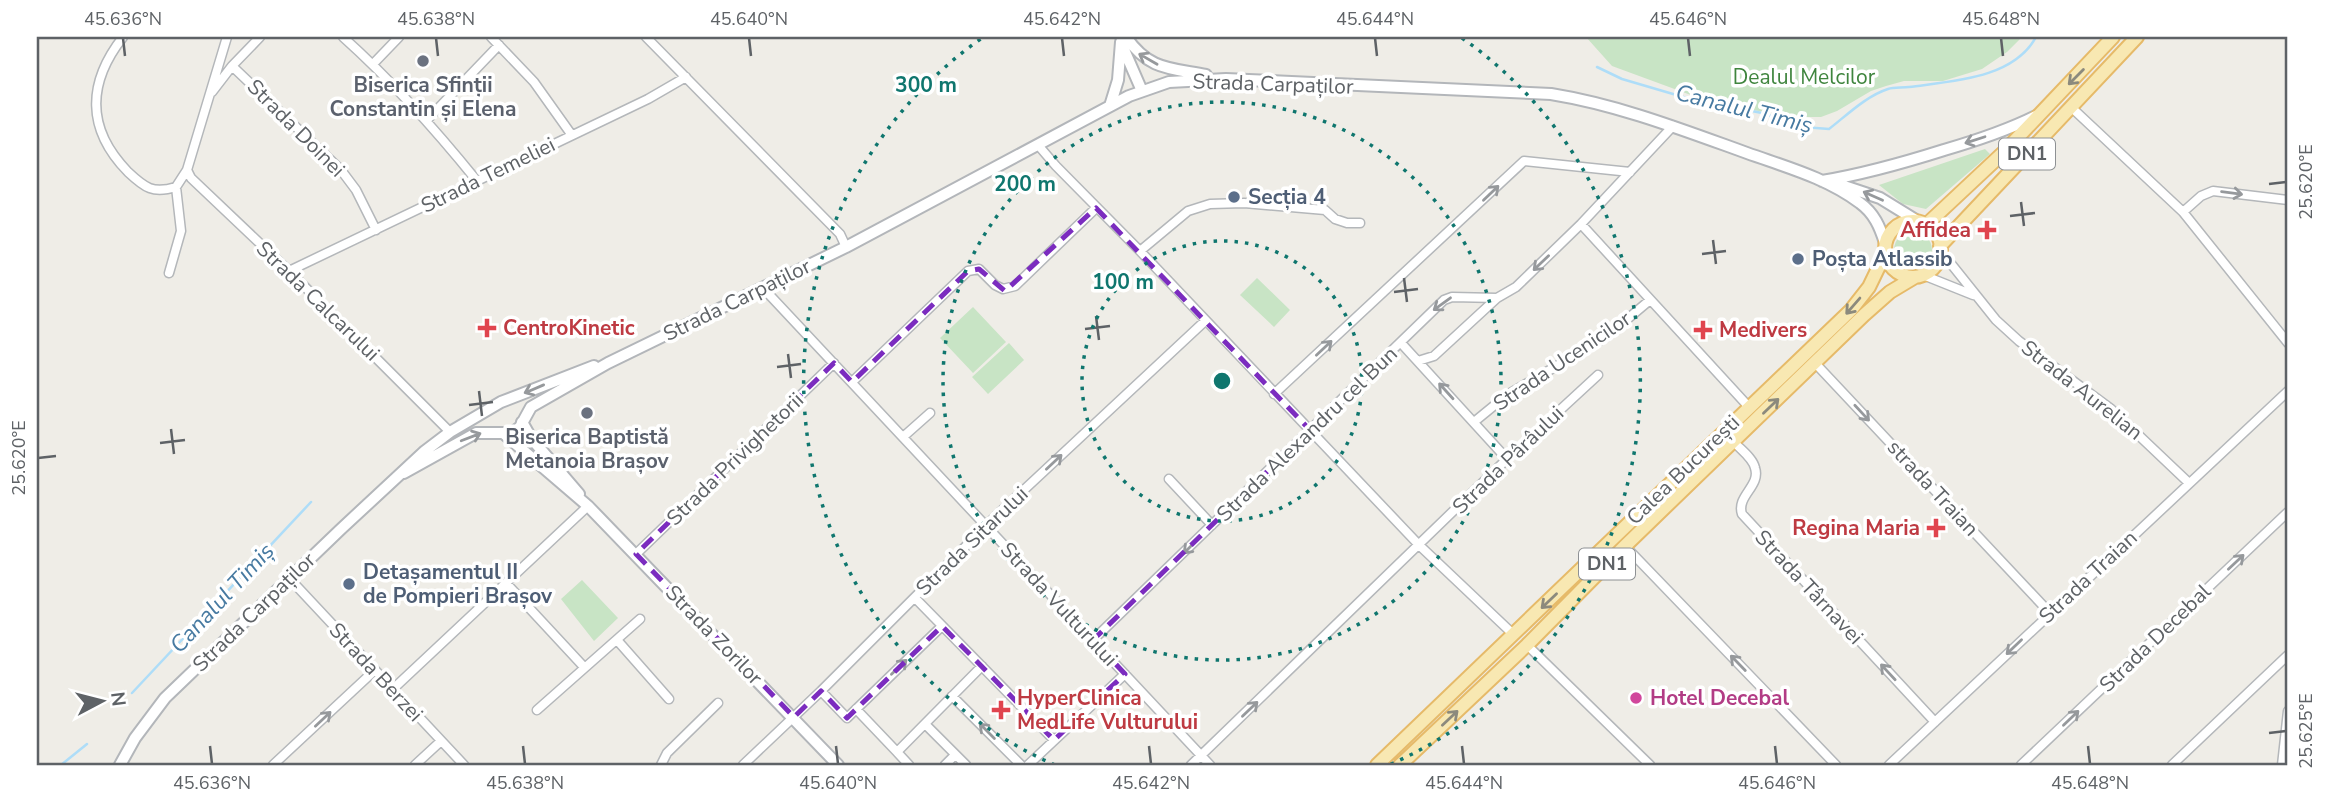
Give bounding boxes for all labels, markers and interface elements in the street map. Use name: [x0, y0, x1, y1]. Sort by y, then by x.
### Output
text: 45.636°N: [84, 7, 162, 31]
text: 45.638°N: [397, 7, 475, 31]
text: 45.640°N: [710, 7, 788, 31]
text: 45.642°N: [1023, 7, 1101, 31]
text: 45.644°N: [1336, 7, 1414, 31]
text: 45.646°N: [1649, 7, 1727, 31]
text: 45.648°N: [1962, 7, 2040, 31]
one-way arrow: [1139, 52, 1159, 66]
marker: Biserica Sfinții Constantin și Elena: [415, 53, 431, 69]
park label: Dealul Melcilor: [1733, 63, 1876, 91]
street label: Strada Carpaților: [1192, 67, 1354, 101]
one-way arrow: [2068, 68, 2085, 85]
place label: Biserica Sfinții Constantin și Elena: [330, 71, 516, 123]
text: 300 m: [895, 71, 957, 99]
street label: Strada Doinei: [241, 73, 351, 183]
water label: Canalul Timiș: [1672, 77, 1816, 141]
street label: Strada Temeliei: [416, 130, 560, 220]
one-way arrow: [1964, 135, 1986, 148]
road number: DN1: [1999, 138, 2055, 170]
text: 25.620°E: [2294, 144, 2318, 220]
text: 200 m: [994, 170, 1056, 198]
place label: Secția 4: [1248, 183, 1326, 211]
one-way arrow: [1482, 184, 1499, 201]
one-way arrow: [2221, 187, 2243, 200]
marker: Secția 4: [1226, 189, 1242, 205]
one-way arrow: [1863, 189, 1884, 202]
place label: Affidea: [1900, 216, 1971, 244]
marker: Affidea: [1977, 220, 1997, 240]
street label: Strada Calcarului: [250, 235, 386, 367]
place label: Poșta Atlassib: [1812, 245, 1953, 273]
marker: Poșta Atlassib: [1790, 251, 1806, 267]
street label: Strada Carpaților: [659, 252, 816, 348]
one-way arrow: [1532, 255, 1549, 272]
text: 100 m: [1092, 268, 1154, 296]
one-way arrow: [1433, 296, 1452, 311]
one-way arrow: [1845, 297, 1861, 315]
street label: Strada Ucenicilor: [1488, 304, 1637, 417]
place label: CentroKinetic: [503, 314, 635, 342]
place label: Medivers: [1719, 316, 1807, 344]
marker: CentroKinetic: [477, 318, 497, 338]
marker: Medivers: [1693, 320, 1713, 340]
street label: Strada Aurelian: [2015, 334, 2149, 446]
street label: Strada Alexandru cel Bun: [1211, 340, 1403, 528]
one-way arrow: [1315, 340, 1333, 356]
centre of rings: [1210, 369, 1234, 393]
one-way arrow: [1438, 382, 1454, 400]
one-way arrow: [524, 384, 545, 397]
street label: Strada Privighetorii: [660, 386, 810, 532]
one-way arrow: [1762, 398, 1779, 415]
street label: Strada Pârâului: [1446, 400, 1570, 520]
one-way arrow: [1854, 404, 1870, 422]
marker: Biserica Baptistă Metanoia Brașov: [579, 405, 595, 421]
street label: Calea București: [1620, 409, 1746, 531]
text: 25.620°E: [7, 420, 31, 496]
place label: Biserica Baptistă Metanoia Brașov: [505, 423, 670, 475]
one-way arrow: [460, 429, 481, 442]
street label: strada Traian: [1881, 434, 1985, 542]
one-way arrow: [1044, 454, 1062, 471]
street label: Strada Sitarului: [910, 480, 1034, 602]
place label: Regina Maria: [1792, 514, 1920, 542]
marker: Regina Maria: [1926, 518, 1946, 538]
street label: Strada Târnavei: [1749, 524, 1869, 650]
street label: Strada Traian: [2033, 524, 2143, 630]
water label: Canalul Timiș: [163, 536, 281, 660]
street label: Strada Vulturului: [994, 536, 1124, 672]
one-way arrow: [1182, 538, 1199, 555]
street label: Strada Carpaților: [186, 546, 322, 678]
road number: DN1: [1579, 548, 1635, 580]
one-way arrow: [2227, 553, 2244, 570]
place label: Detașamentul II de Pompieri Brașov: [363, 558, 553, 610]
marker: Detașamentul II de Pompieri Brașov: [341, 576, 357, 592]
street label: Strada Decebal: [2093, 577, 2217, 698]
street label: Strada Zorilor: [659, 579, 769, 691]
one-way arrow: [1541, 592, 1558, 609]
street label: Strada Berzei: [323, 616, 429, 728]
one-way arrow: [2006, 638, 2023, 655]
one-way arrow: [1729, 655, 1746, 672]
one-way arrow: [890, 659, 907, 676]
one-way arrow: [1880, 664, 1897, 681]
north arrow: [66, 666, 136, 736]
place label: HyperClinica MedLife Vulturului: [1017, 684, 1198, 736]
place label: Hotel Decebal: [1650, 684, 1789, 712]
text: N: [104, 690, 132, 708]
marker: Hotel Decebal: [1628, 690, 1644, 706]
text: 25.625°E: [2294, 693, 2318, 769]
marker: HyperClinica MedLife Vulturului: [991, 700, 1011, 720]
one-way arrow: [1241, 700, 1258, 717]
one-way arrow: [314, 710, 331, 727]
one-way arrow: [1441, 710, 1458, 727]
one-way arrow: [2062, 710, 2079, 727]
one-way arrow: [978, 722, 995, 739]
text: 45.636°N: [173, 771, 251, 795]
text: 45.638°N: [486, 771, 564, 795]
text: 45.640°N: [799, 771, 877, 795]
text: 45.642°N: [1112, 771, 1190, 795]
text: 45.644°N: [1425, 771, 1503, 795]
text: 45.646°N: [1738, 771, 1816, 795]
text: 45.648°N: [2051, 771, 2129, 795]

